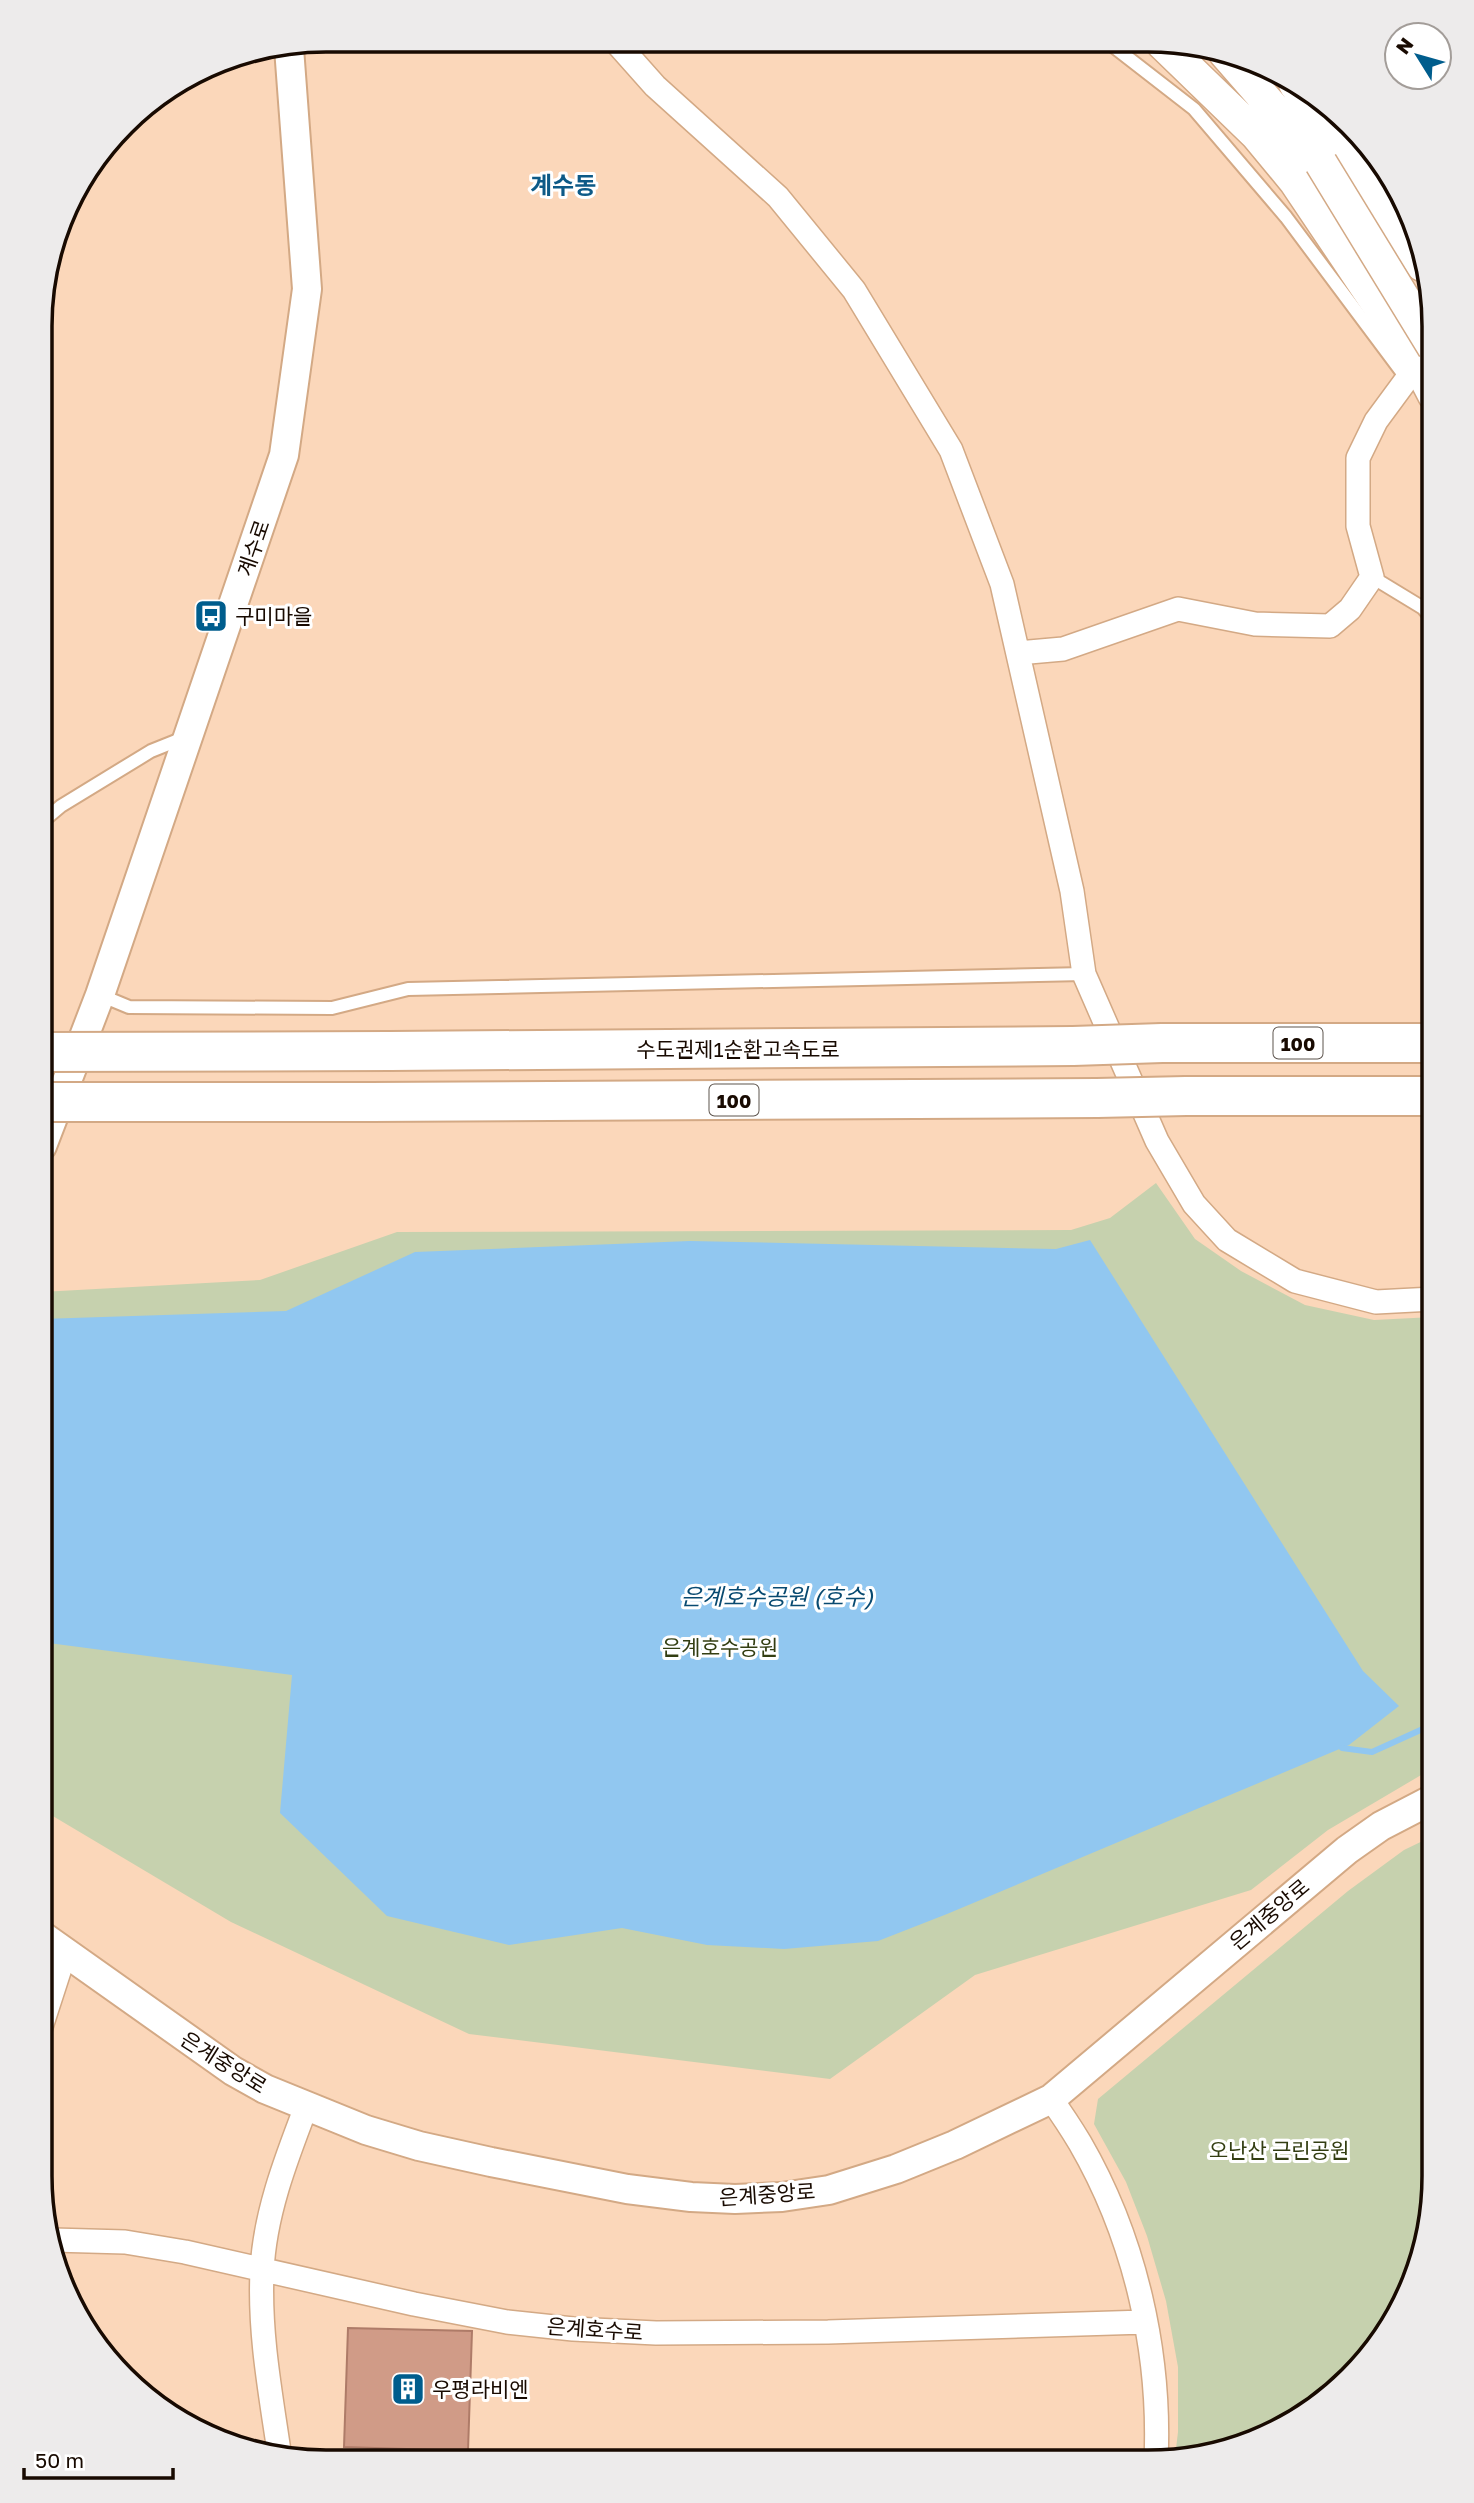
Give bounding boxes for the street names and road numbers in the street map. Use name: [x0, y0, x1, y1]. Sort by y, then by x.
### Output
street label: 계수로: [231, 516, 275, 580]
road number: 100: [1274, 1028, 1322, 1058]
street label: 수도권제1순환고속도로: [636, 1036, 840, 1062]
road number: 100: [710, 1084, 758, 1116]
street label: 은계중앙로: [1224, 1873, 1314, 1955]
street label: 은계중앙로: [176, 2025, 272, 2099]
street label: 은계중앙로: [718, 2178, 816, 2210]
street label: 은계호수로: [546, 2313, 644, 2345]

